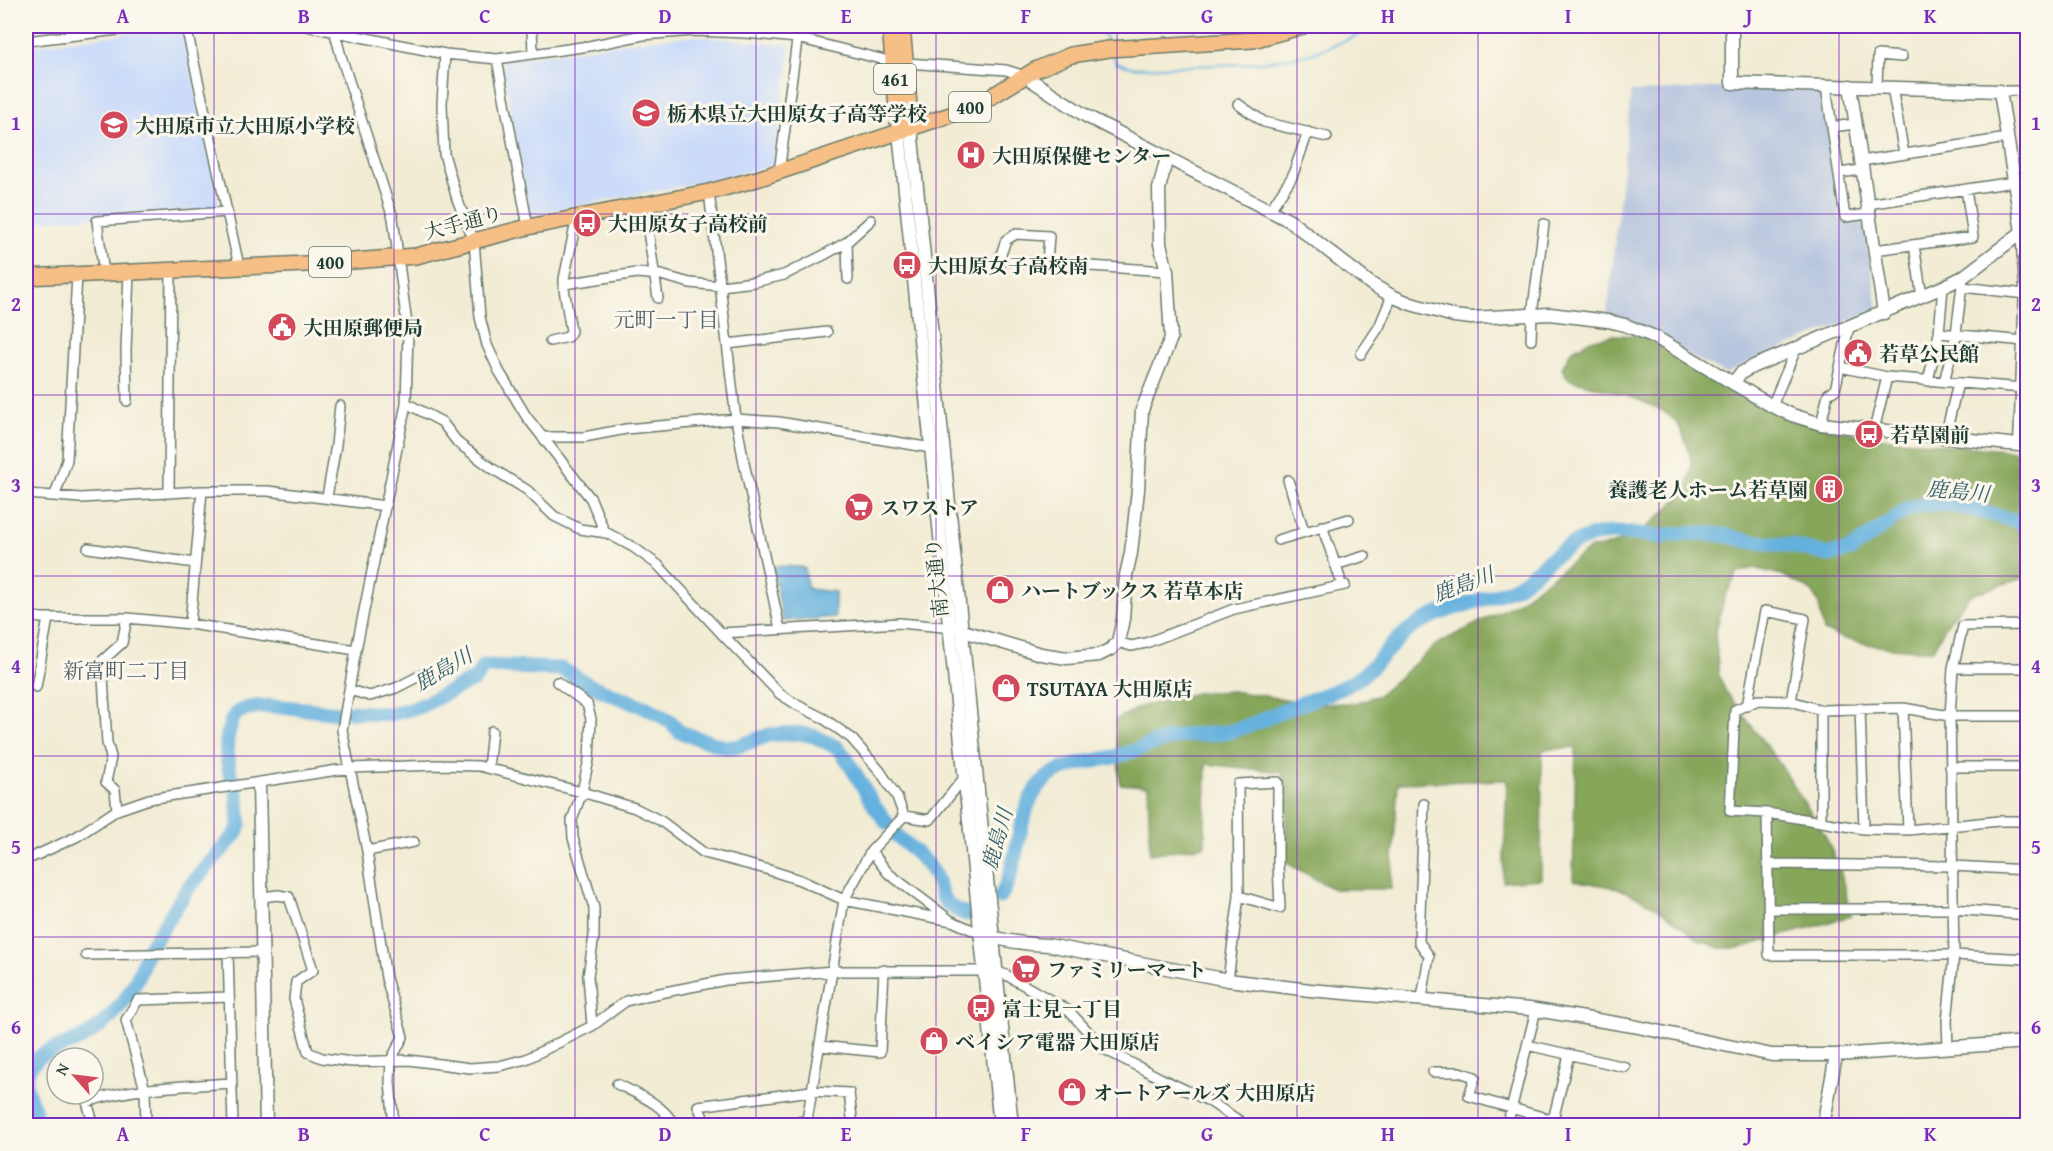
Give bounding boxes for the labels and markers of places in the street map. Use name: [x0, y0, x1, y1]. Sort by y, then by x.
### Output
school or university icon: 栃木県立大田原女子高等学校: [630, 97, 662, 129]
place label: 栃木県立大田原女子高等学校: [667, 99, 927, 128]
school or university icon: 大田原市立大田原小学校: [98, 109, 130, 141]
place label: 大田原市立大田原小学校: [135, 111, 355, 140]
hospital icon: 大田原保健センター: [955, 139, 987, 171]
place label: 大田原保健センター: [992, 141, 1171, 170]
bus stop icon: 大田原女子高校前: [571, 207, 603, 239]
place label: 大田原女子高校前: [608, 209, 768, 238]
bus stop icon: 大田原女子高校南: [891, 249, 923, 281]
place label: 大田原女子高校南: [928, 251, 1088, 280]
public building icon: 大田原郵便局: [266, 311, 298, 343]
place label: 大田原郵便局: [303, 313, 423, 342]
public building icon: 若草公民館: [1842, 337, 1874, 369]
place label: 若草公民館: [1879, 339, 1979, 368]
bus stop icon: 若草園前: [1853, 418, 1885, 450]
place label: 若草園前: [1890, 420, 1970, 449]
building icon: 養護老人ホーム若草園: [1813, 473, 1845, 505]
place label: 養護老人ホーム若草園: [1608, 475, 1808, 504]
supermarket icon: スワストア: [843, 491, 875, 523]
place label: スワストア: [880, 493, 979, 522]
shop icon: ハートブックス 若草本店: [984, 574, 1016, 606]
place label: ハートブックス 若草本店: [1021, 576, 1243, 605]
shop icon: TSUTAYA 大田原店: [990, 672, 1022, 704]
place label: TSUTAYA 大田原店: [1027, 674, 1192, 703]
supermarket icon: ファミリーマート: [1010, 953, 1042, 985]
place label: ファミリーマート: [1047, 955, 1207, 984]
bus stop icon: 富士見一丁目: [965, 992, 997, 1024]
place label: 富士見一丁目: [1002, 994, 1122, 1023]
shop icon: ベイシア電器 大田原店: [918, 1025, 950, 1057]
place label: ベイシア電器 大田原店: [955, 1027, 1159, 1056]
shop icon: オートアールズ 大田原店: [1056, 1076, 1088, 1108]
place label: オートアールズ 大田原店: [1093, 1078, 1315, 1107]

